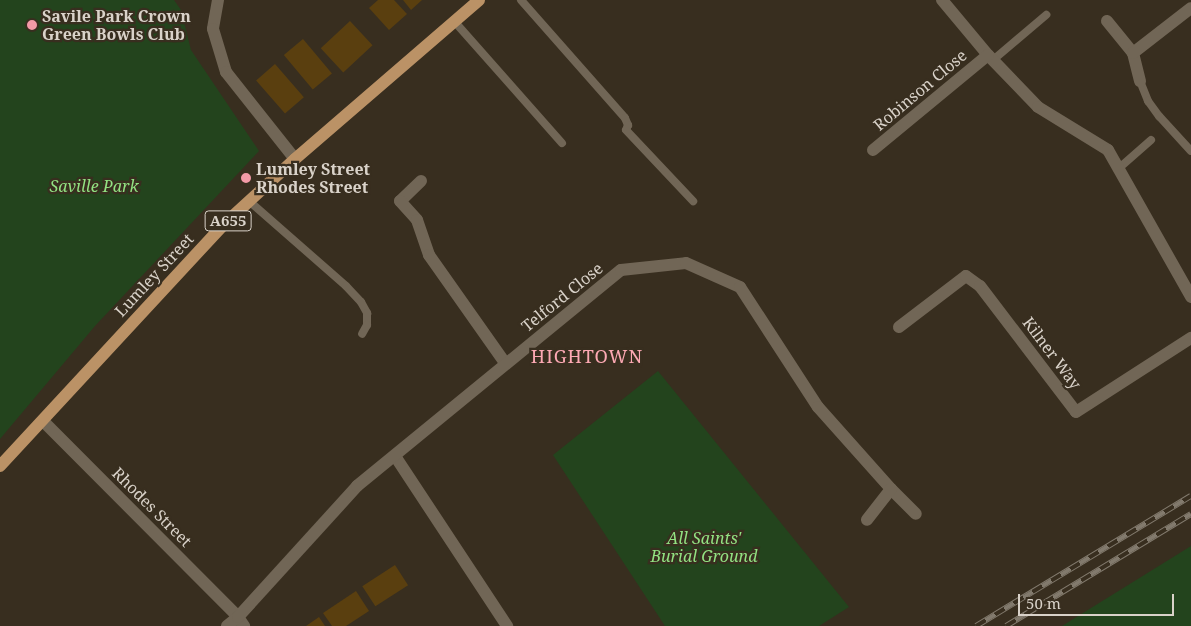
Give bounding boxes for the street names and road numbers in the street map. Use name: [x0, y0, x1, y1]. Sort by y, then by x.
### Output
street label: Robinson Close: [870, 45, 970, 135]
road number: A655: [204, 208, 252, 234]
street label: Lumley Street: [111, 229, 197, 321]
street label: Telford Close: [517, 258, 607, 336]
street label: Kilner Way: [1019, 313, 1085, 393]
street label: Rhodes Street: [108, 463, 196, 551]

